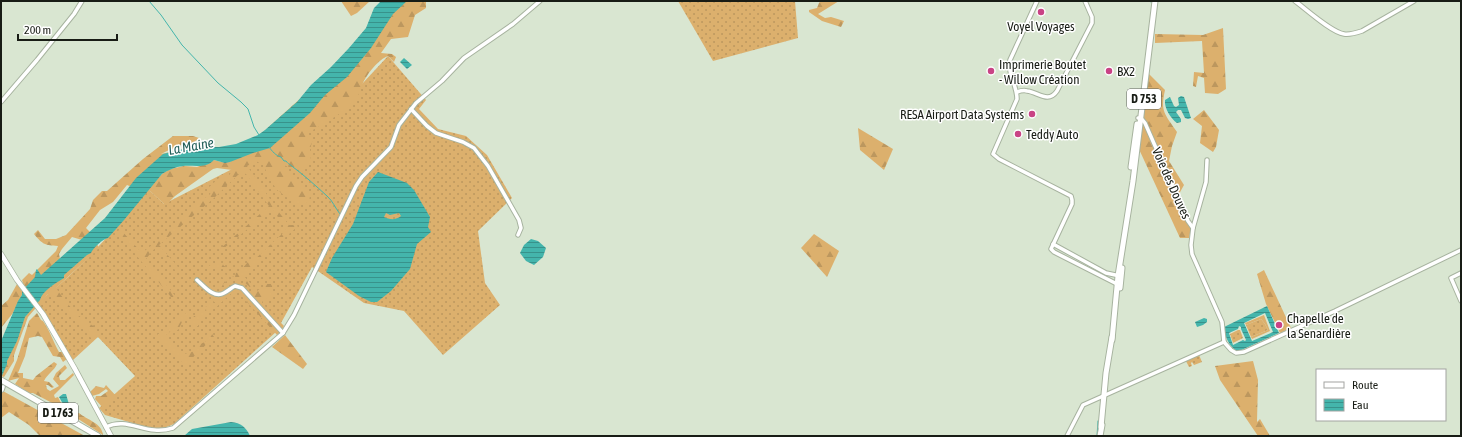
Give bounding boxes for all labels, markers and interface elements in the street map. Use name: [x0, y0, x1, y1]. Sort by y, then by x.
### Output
marker: Voyel Voyages: [1036, 7, 1046, 17]
scale bar: [18, 16, 117, 42]
place label: Voyel Voyages: [1007, 19, 1075, 34]
text: 200 m: [24, 23, 51, 37]
place label: Imprimerie Boutet - Willow Création: [999, 57, 1086, 87]
place label: BX2: [1117, 64, 1135, 79]
marker: Imprimerie Boutet - Willow Création: [986, 66, 996, 76]
marker: BX2: [1104, 66, 1114, 76]
road number: D 753: [1127, 89, 1161, 109]
place label: RESA Airport Data Systems: [900, 107, 1024, 122]
marker: RESA Airport Data Systems: [1027, 109, 1037, 119]
place label: Teddy Auto: [1026, 127, 1079, 142]
marker: Teddy Auto: [1013, 129, 1023, 139]
water label: La Maine: [167, 134, 215, 158]
street label: Voie des Douves: [1149, 145, 1194, 222]
place label: Chapelle de la Senardière: [1287, 311, 1351, 341]
marker: Chapelle de la Senardière: [1274, 320, 1284, 330]
legend: [1316, 369, 1446, 421]
text: Route: [1352, 378, 1378, 392]
text: Eau: [1352, 398, 1369, 412]
road number: D 1763: [38, 403, 78, 423]

